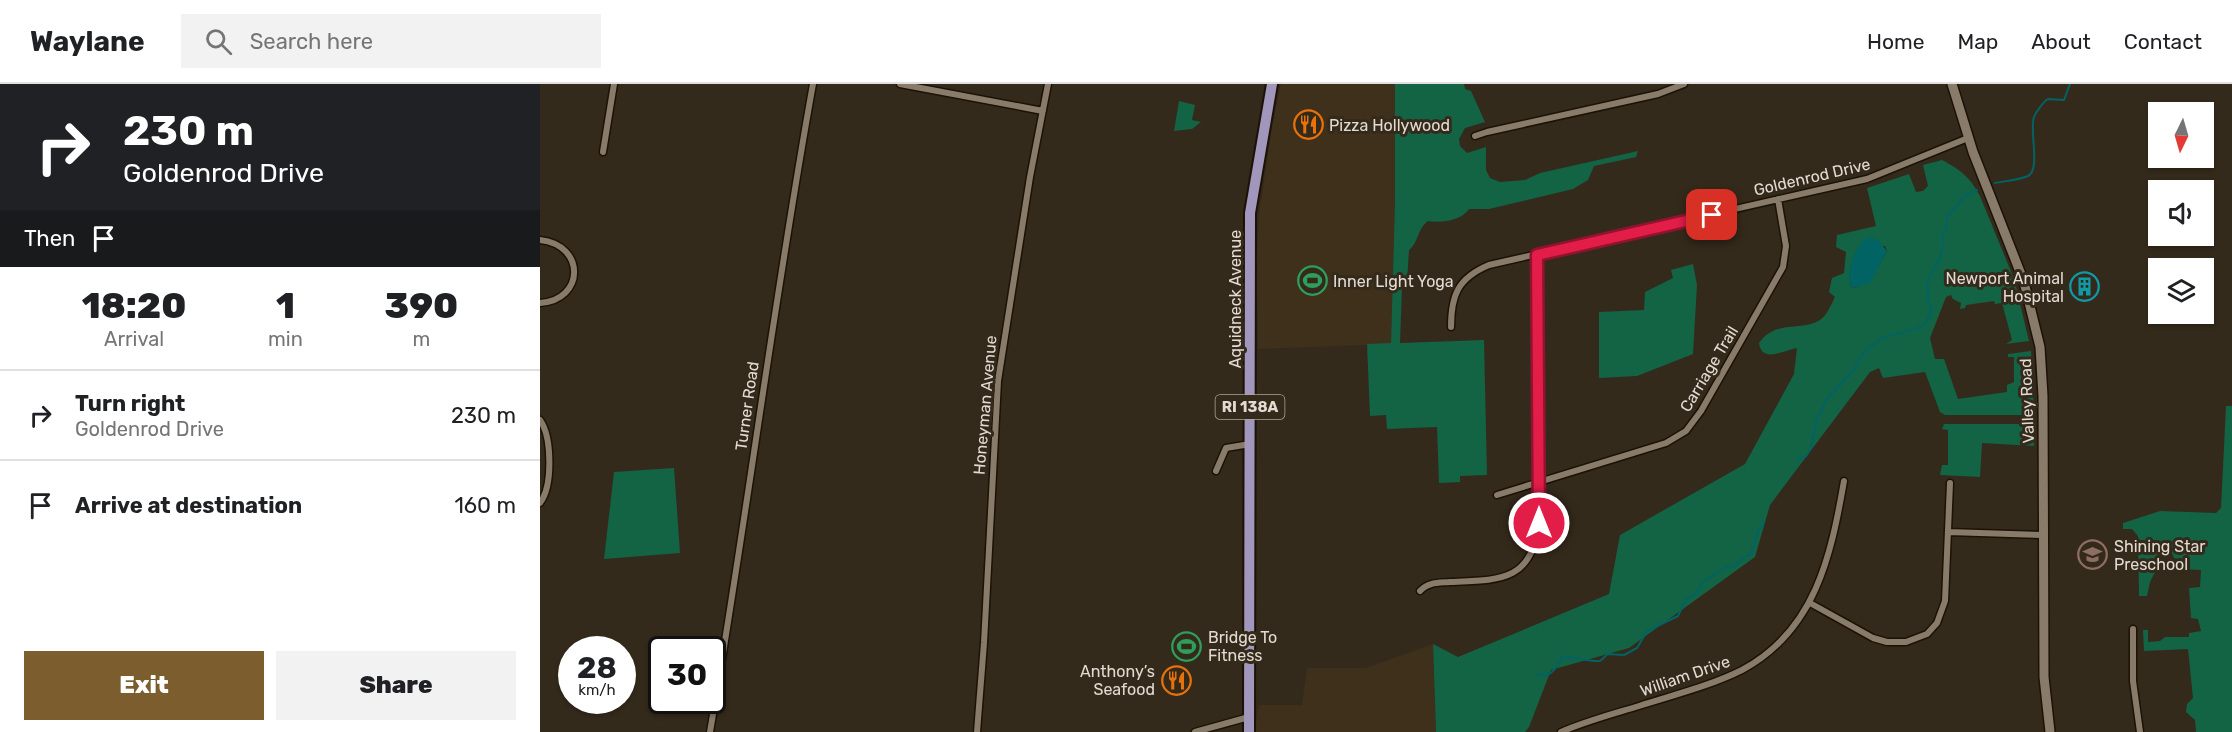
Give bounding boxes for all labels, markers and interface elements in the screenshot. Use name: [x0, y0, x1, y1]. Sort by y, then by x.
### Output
search box: [181, 14, 601, 68]
text: Waylane: [30, 25, 145, 58]
icon: search: [202, 25, 235, 58]
text: Search here: [250, 28, 373, 55]
text: Home: [1867, 29, 1924, 54]
text: Map: [1957, 29, 1998, 54]
text: About: [2031, 29, 2091, 54]
text: Contact: [2124, 29, 2202, 54]
north arrow: [2148, 102, 2214, 168]
map controls: [2148, 102, 2214, 324]
text: 230 m: [123, 106, 254, 156]
icon: right: [24, 108, 102, 186]
restaurant icon: Pizza Hollywood: [1292, 109, 1324, 141]
place label: Pizza Hollywood: [1329, 116, 1450, 135]
street label: Goldenrod Drive: [1752, 154, 1872, 200]
text: Goldenrod Drive: [123, 157, 324, 189]
button: sound: [2148, 180, 2214, 246]
pin: [1686, 189, 1737, 240]
icon: arrive: [1695, 198, 1728, 231]
icon: arrive: [87, 222, 120, 255]
text: Then: [24, 225, 75, 252]
street label: Aquidneck Avenue: [1226, 230, 1245, 368]
button: layers: [2148, 258, 2214, 324]
sports icon: Inner Light Yoga: [1296, 265, 1328, 297]
place label: Newport Animal Hospital: [1946, 269, 2064, 306]
building icon: Newport Animal Hospital: [2069, 271, 2101, 303]
place label: Inner Light Yoga: [1333, 272, 1454, 291]
text: 18:20: [82, 284, 186, 327]
text: 1: [276, 284, 295, 327]
text: 390: [385, 284, 458, 327]
street label: Carriage Trail: [1676, 323, 1742, 415]
text: Arrival: [104, 327, 164, 351]
text: min: [268, 327, 303, 351]
text: m: [413, 327, 430, 351]
street label: Honeyman Avenue: [969, 334, 1001, 476]
street label: Valley Road: [2016, 358, 2038, 444]
street label: Turner Road: [731, 360, 763, 452]
text: Turn right: [75, 390, 185, 417]
road number: RI 138A: [1216, 395, 1284, 419]
icon: right: [24, 399, 57, 432]
text: 230 m: [451, 402, 516, 429]
text: Goldenrod Drive: [75, 417, 224, 441]
icon: arrive: [24, 489, 57, 522]
position arrow: [1507, 491, 1571, 555]
text: Arrive at destination: [75, 492, 302, 519]
text: 160 m: [454, 492, 516, 519]
place label: Shining Star Preschool: [2114, 537, 2205, 574]
school or university icon: Shining Star Preschool: [2077, 539, 2109, 571]
place label: Bridge To Fitness: [1208, 628, 1277, 665]
sports icon: Bridge To Fitness: [1171, 630, 1203, 662]
speed limit sign: 30: [648, 636, 726, 714]
text: 28: [577, 650, 617, 686]
button: Exit: [24, 651, 264, 720]
button: Share: [276, 651, 516, 720]
street label: William Drive: [1638, 652, 1732, 700]
place label: Anthony’s Seafood: [1080, 662, 1155, 699]
restaurant icon: Anthony’s Seafood: [1160, 664, 1192, 696]
text: km/h: [578, 681, 616, 699]

